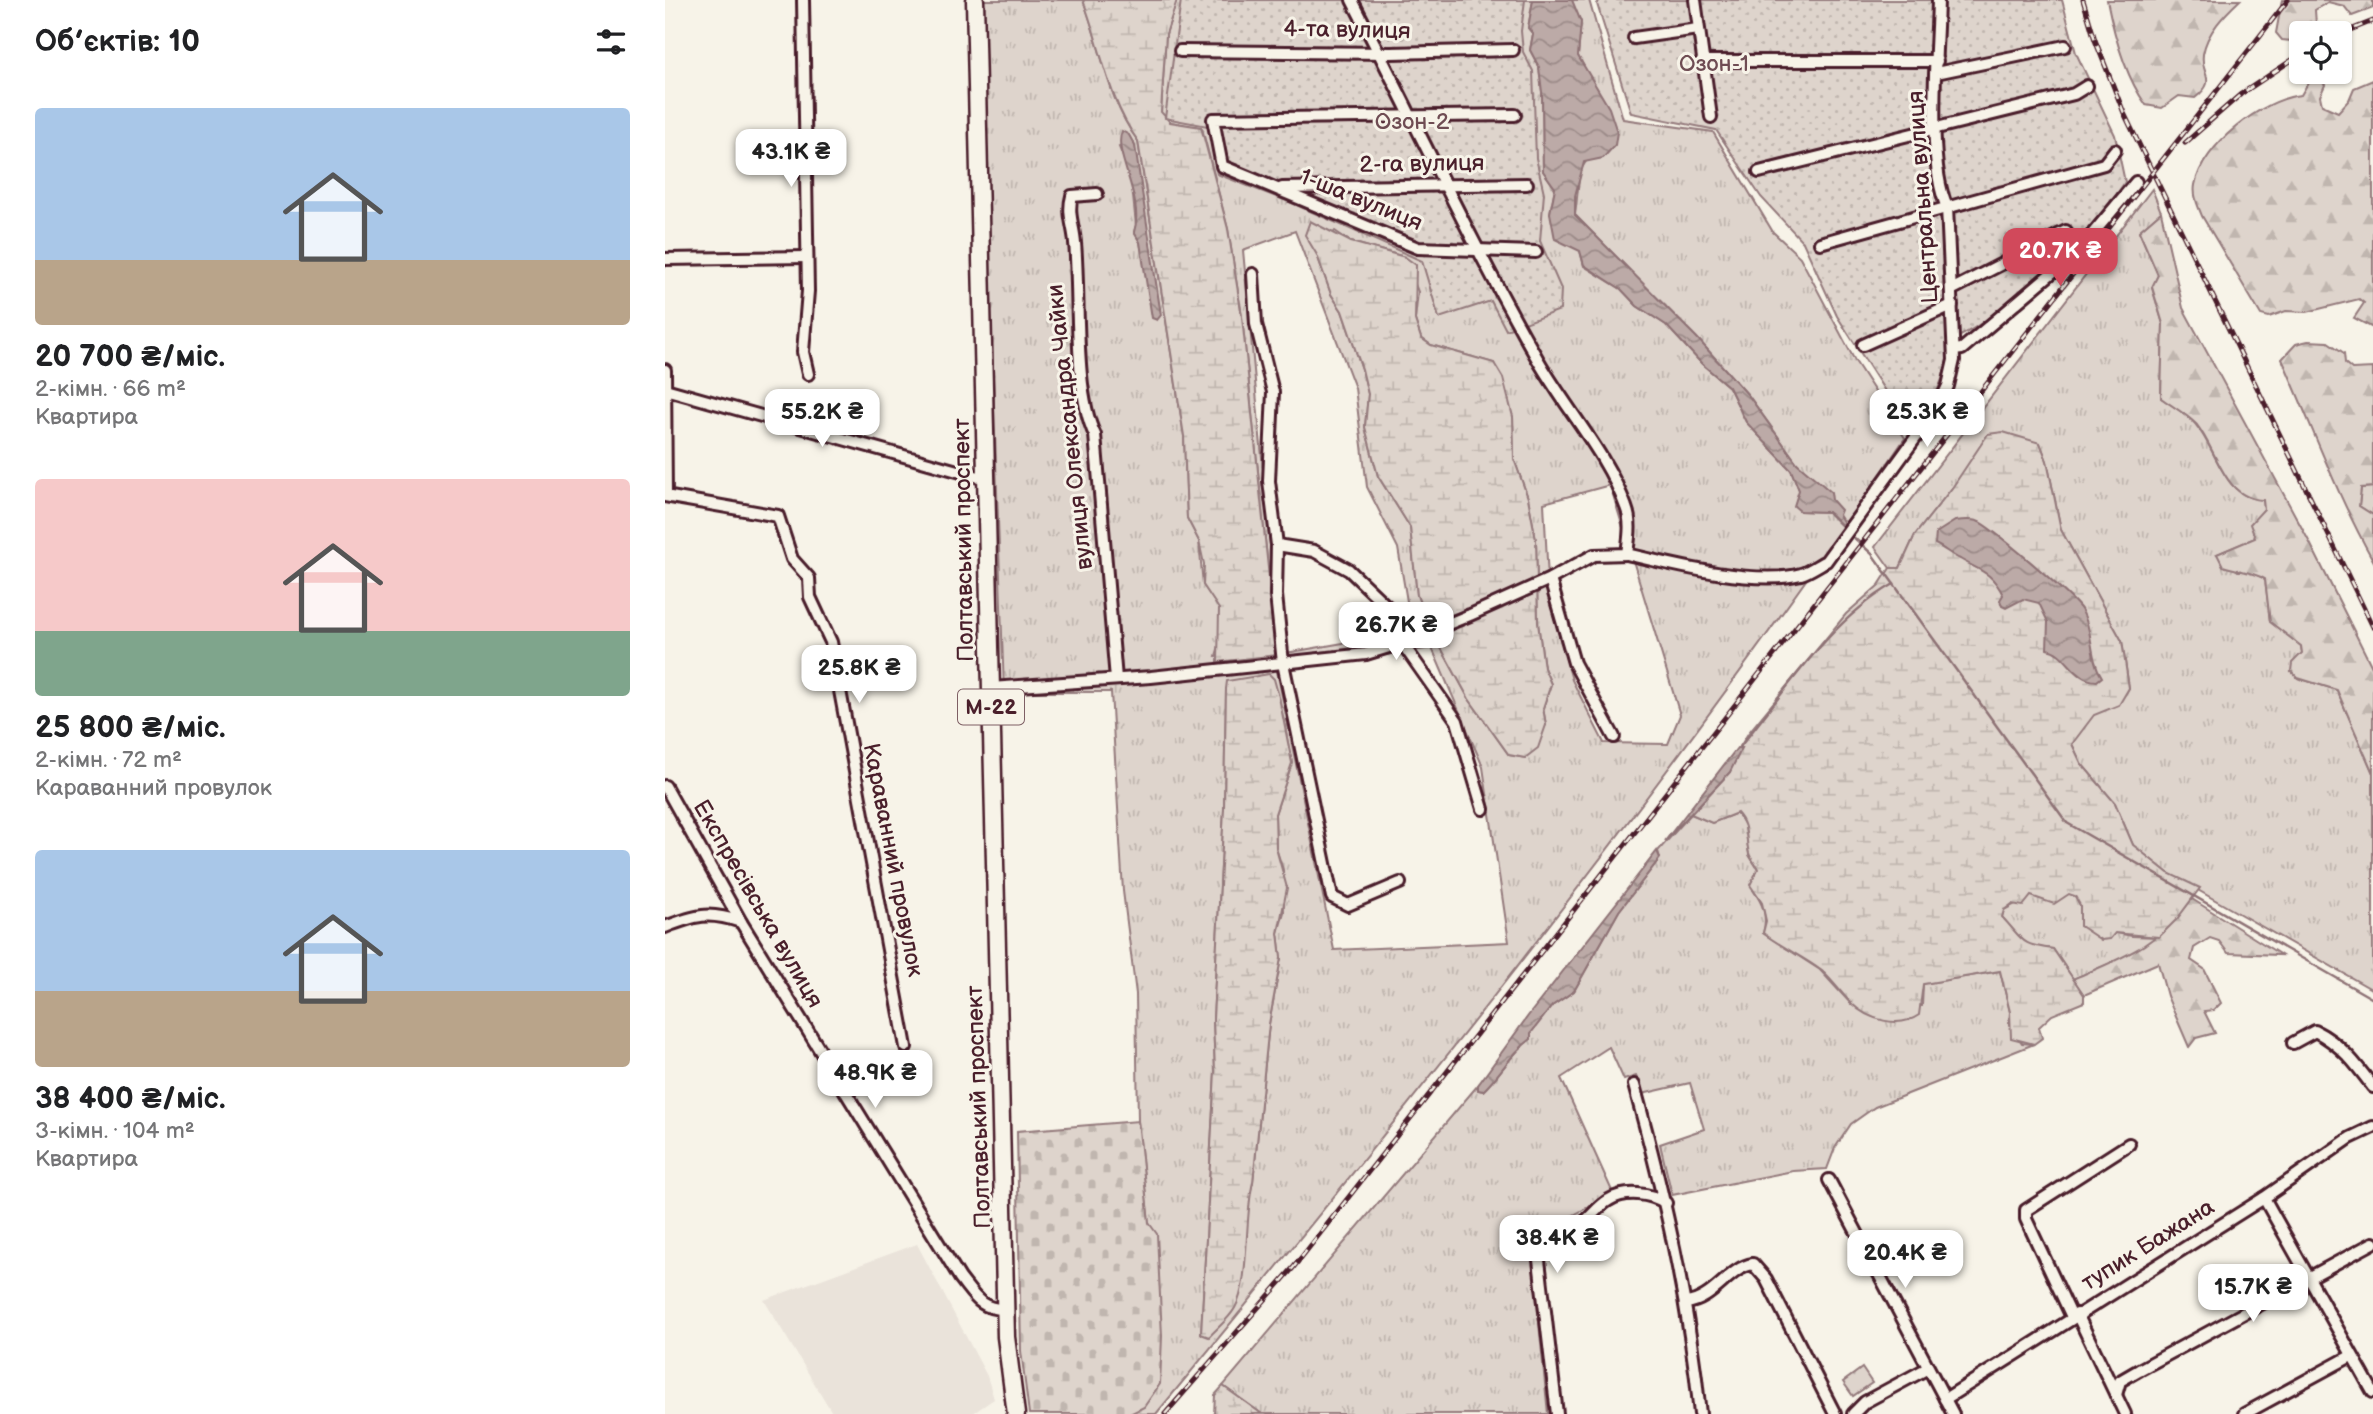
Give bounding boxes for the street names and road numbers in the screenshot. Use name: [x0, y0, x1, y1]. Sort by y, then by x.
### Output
street label: 4-та вулиця: [1283, 15, 1411, 45]
street label: Центральна вулиця: [1902, 90, 1944, 304]
street label: 2-га вулиця: [1359, 149, 1485, 179]
street label: 1-ша вулиця: [1296, 163, 1426, 237]
street label: вулиця Олександра Чайки: [1041, 283, 1099, 571]
street label: Полтавський проспект: [948, 418, 980, 662]
road number: М-22: [958, 690, 1024, 724]
street label: Караванний провулок: [857, 741, 930, 980]
street label: Експресівська вулиця: [687, 795, 829, 1013]
street label: Полтавський проспект: [961, 984, 997, 1229]
street label: тупик Бажана: [2076, 1193, 2220, 1297]

